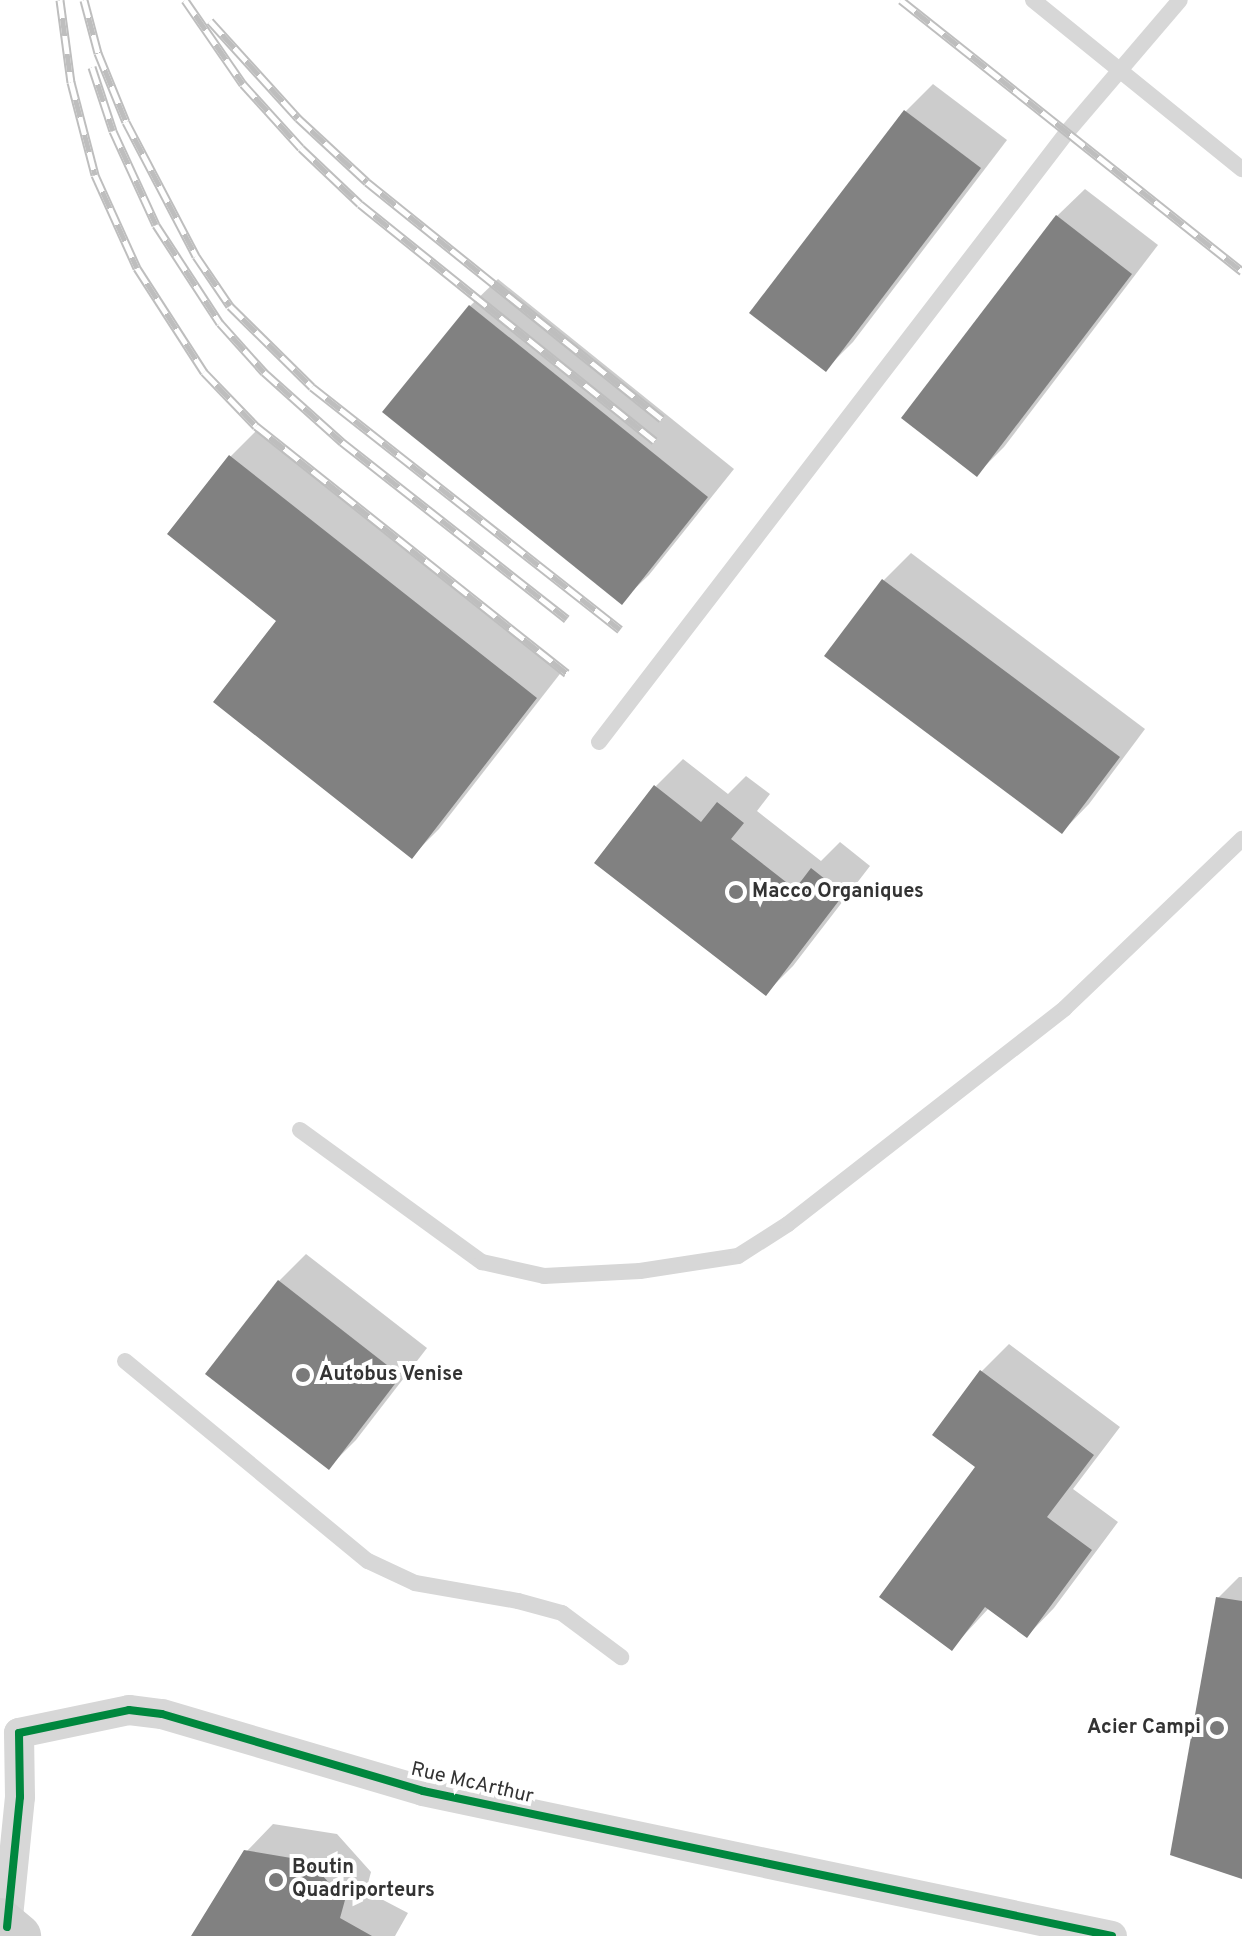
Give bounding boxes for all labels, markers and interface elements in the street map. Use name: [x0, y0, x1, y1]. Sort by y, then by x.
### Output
place label: Macco Organiques: [752, 880, 924, 904]
marker: Macco Organiques: [727, 883, 745, 901]
place label: Autobus Venise: [319, 1363, 464, 1387]
marker: Autobus Venise: [294, 1366, 312, 1384]
place label: Acier Campi: [1087, 1716, 1201, 1740]
marker: Acier Campi: [1208, 1719, 1226, 1737]
street label: Rue McArthur: [408, 1758, 536, 1810]
place label: Boutin Quadriporteurs: [292, 1856, 435, 1903]
marker: Boutin Quadriporteurs: [267, 1871, 285, 1889]

